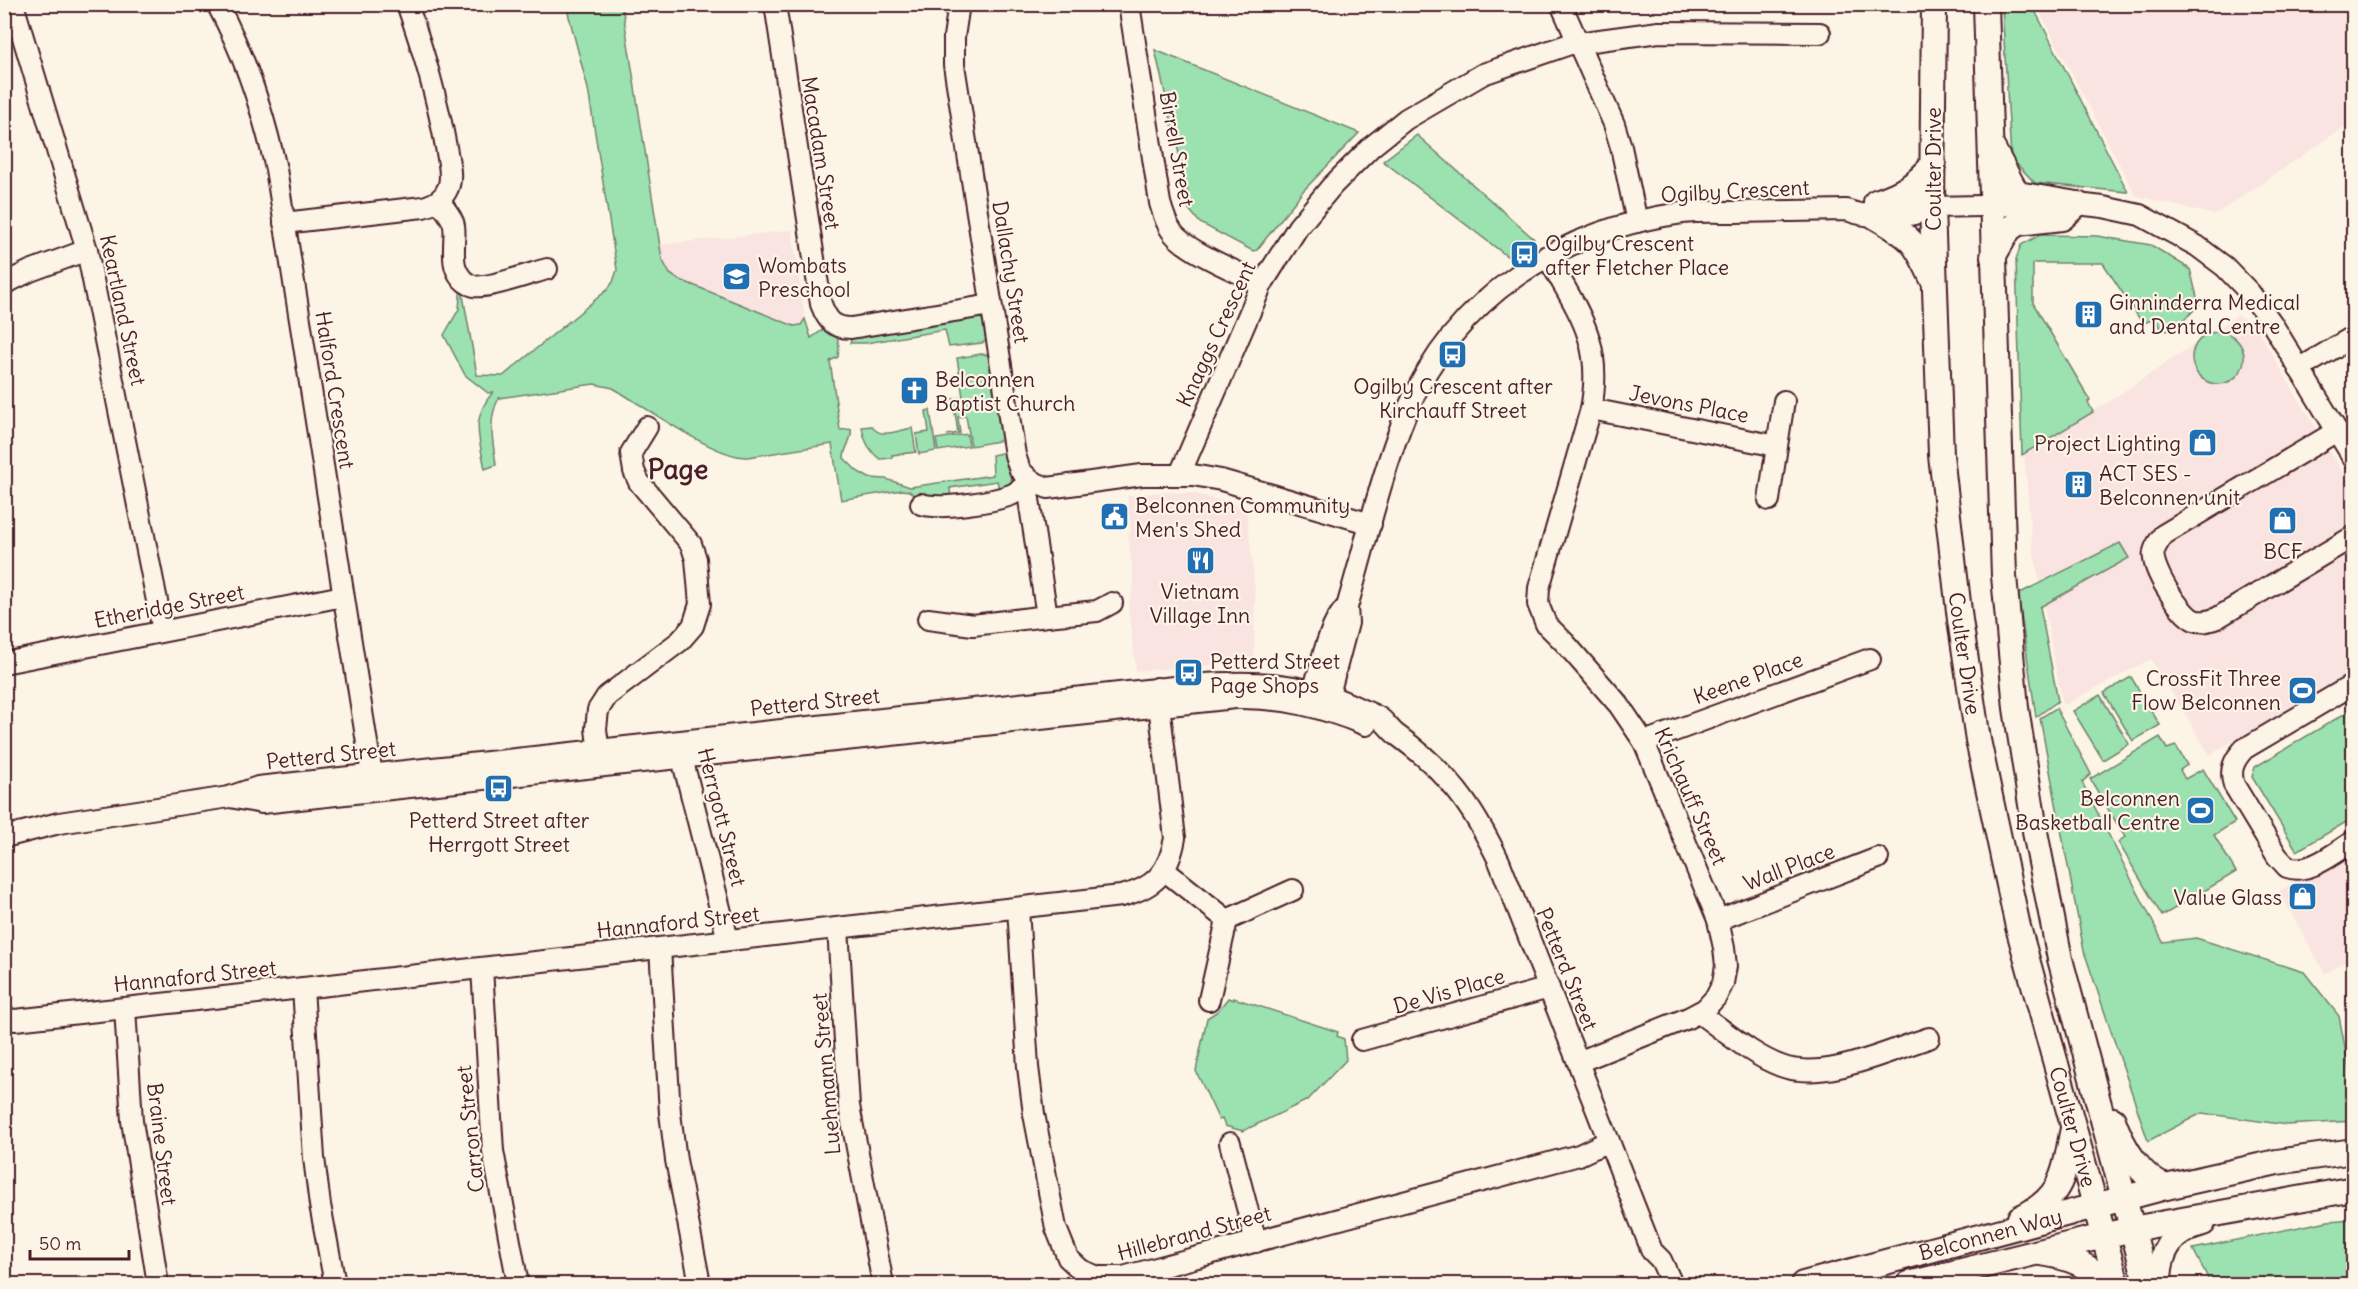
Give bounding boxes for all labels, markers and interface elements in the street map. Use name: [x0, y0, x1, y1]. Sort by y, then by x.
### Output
street label: Macadam Street: [796, 74, 846, 232]
street label: Birrell Street: [1154, 89, 1200, 209]
street label: Coulter Drive: [1920, 107, 1947, 231]
street label: Ogilby Crescent: [1660, 174, 1810, 208]
street label: Dallachy Street: [986, 199, 1036, 345]
place label: Ogilby Crescent after Fletcher Place: [1545, 230, 1729, 281]
street label: Keartland Street: [94, 232, 152, 388]
bus stop icon: Ogilby Crescent after Fletcher Place: [1508, 239, 1540, 271]
place label: Wombats Preschool: [758, 252, 851, 303]
street label: Knaggs Crescent: [1170, 257, 1262, 411]
school or university icon: Wombats Preschool: [721, 261, 753, 293]
place label: Ginninderra Medical and Dental Centre: [2109, 289, 2300, 340]
building icon: Ginninderra Medical and Dental Centre: [2072, 298, 2104, 330]
street label: Halford Crescent: [309, 309, 361, 471]
bus stop icon: Ogilby Crescent after Kirchauff Street: [1437, 339, 1469, 371]
place label: Belconnen Baptist Church: [935, 366, 1075, 417]
place label: Ogilby Crescent after Kirchauff Street: [1353, 373, 1553, 424]
church icon: Belconnen Baptist Church: [898, 375, 930, 407]
street label: Jevons Place: [1627, 379, 1751, 429]
shop icon: Project Lighting: [2186, 427, 2218, 459]
place label: Project Lighting: [2034, 430, 2181, 457]
district label: Page: [648, 452, 708, 486]
place label: ACT SES - Belconnen unit: [2099, 460, 2240, 511]
building icon: ACT SES - Belconnen unit: [2062, 469, 2094, 501]
place label: Belconnen Community Men's Shed: [1135, 492, 1350, 543]
public building icon: Belconnen Community Men's Shed: [1098, 501, 1130, 533]
shop icon: BCF: [2267, 504, 2299, 536]
place label: BCF: [2263, 538, 2303, 565]
restaurant icon: Vietnam Village Inn: [1184, 544, 1216, 576]
street label: Etheridge Street: [92, 578, 246, 634]
place label: Vietnam Village Inn: [1150, 578, 1250, 629]
street label: Coulter Drive: [1943, 590, 1988, 717]
street label: Keene Place: [1690, 646, 1806, 710]
place label: Petterd Street Page Shops: [1210, 648, 1340, 699]
bus stop icon: Petterd Street Page Shops: [1173, 657, 1205, 689]
place label: CrossFit Three Flow Belconnen: [2131, 665, 2281, 716]
sports icon: CrossFit Three Flow Belconnen: [2286, 674, 2318, 706]
street label: Petterd Street: [749, 682, 881, 722]
street label: Krichauff Street: [1649, 723, 1733, 869]
street label: Petterd Street: [265, 735, 397, 775]
street label: Herrgott Street: [692, 745, 752, 889]
bus stop icon: Petterd Street after Herrgott Street: [483, 773, 515, 805]
place label: Belconnen Basketball Centre: [2015, 785, 2180, 836]
sports icon: Belconnen Basketball Centre: [2185, 794, 2217, 826]
place label: Petterd Street after Herrgott Street: [409, 807, 590, 858]
street label: Wall Place: [1740, 837, 1838, 897]
shop icon: Value Glass: [2287, 881, 2319, 913]
place label: Value Glass: [2174, 884, 2282, 911]
street label: Hannaford Street: [595, 900, 761, 944]
street label: Petterd Street: [1530, 904, 1604, 1034]
street label: Hannaford Street: [112, 954, 278, 998]
street label: De Vis Place: [1390, 962, 1508, 1020]
street label: Luehmann Street: [805, 992, 847, 1156]
street label: Coulter Drive: [2044, 1063, 2103, 1190]
street label: Carron Street: [450, 1064, 490, 1194]
street label: Braine Street: [141, 1081, 183, 1207]
street label: Hillebrand Street: [1114, 1200, 1274, 1266]
street label: Belconnen Way: [1916, 1202, 2065, 1266]
scale bar: [30, 1223, 129, 1261]
text: 50 m: [39, 1232, 81, 1255]

